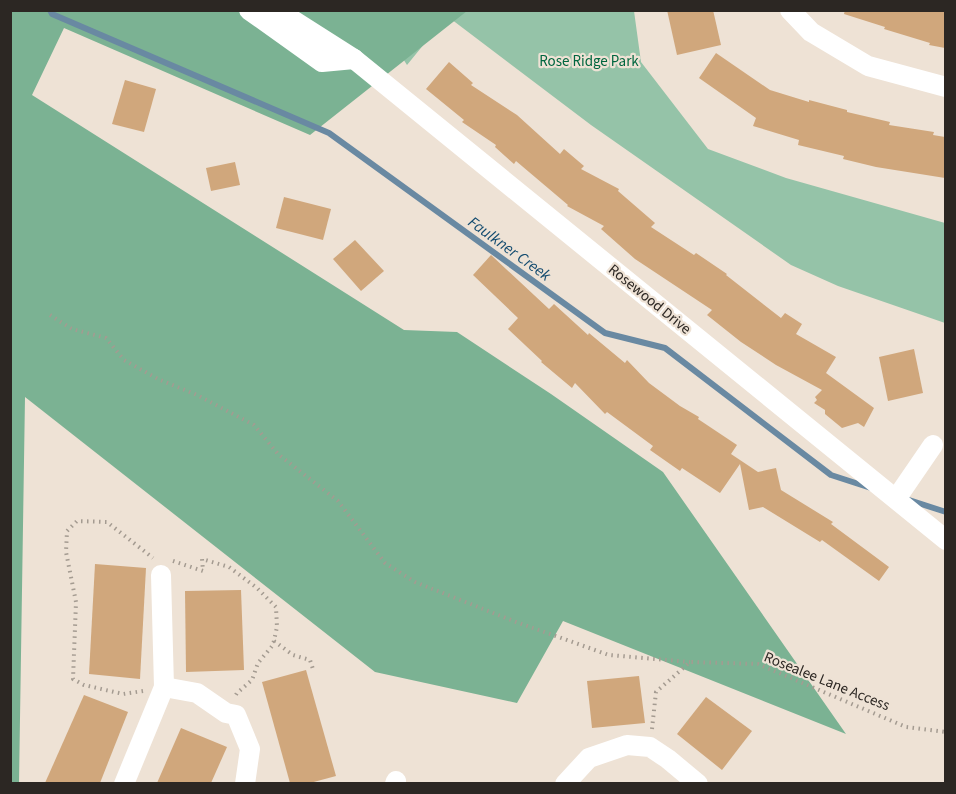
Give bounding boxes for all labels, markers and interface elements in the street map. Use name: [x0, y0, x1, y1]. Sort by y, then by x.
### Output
park label: Rose Ridge Park: [539, 51, 639, 72]
water label: Faulkner Creek: [463, 211, 556, 287]
street label: Rosewood Drive: [604, 259, 696, 339]
street label: Rosealee Lane Access: [761, 647, 893, 716]

